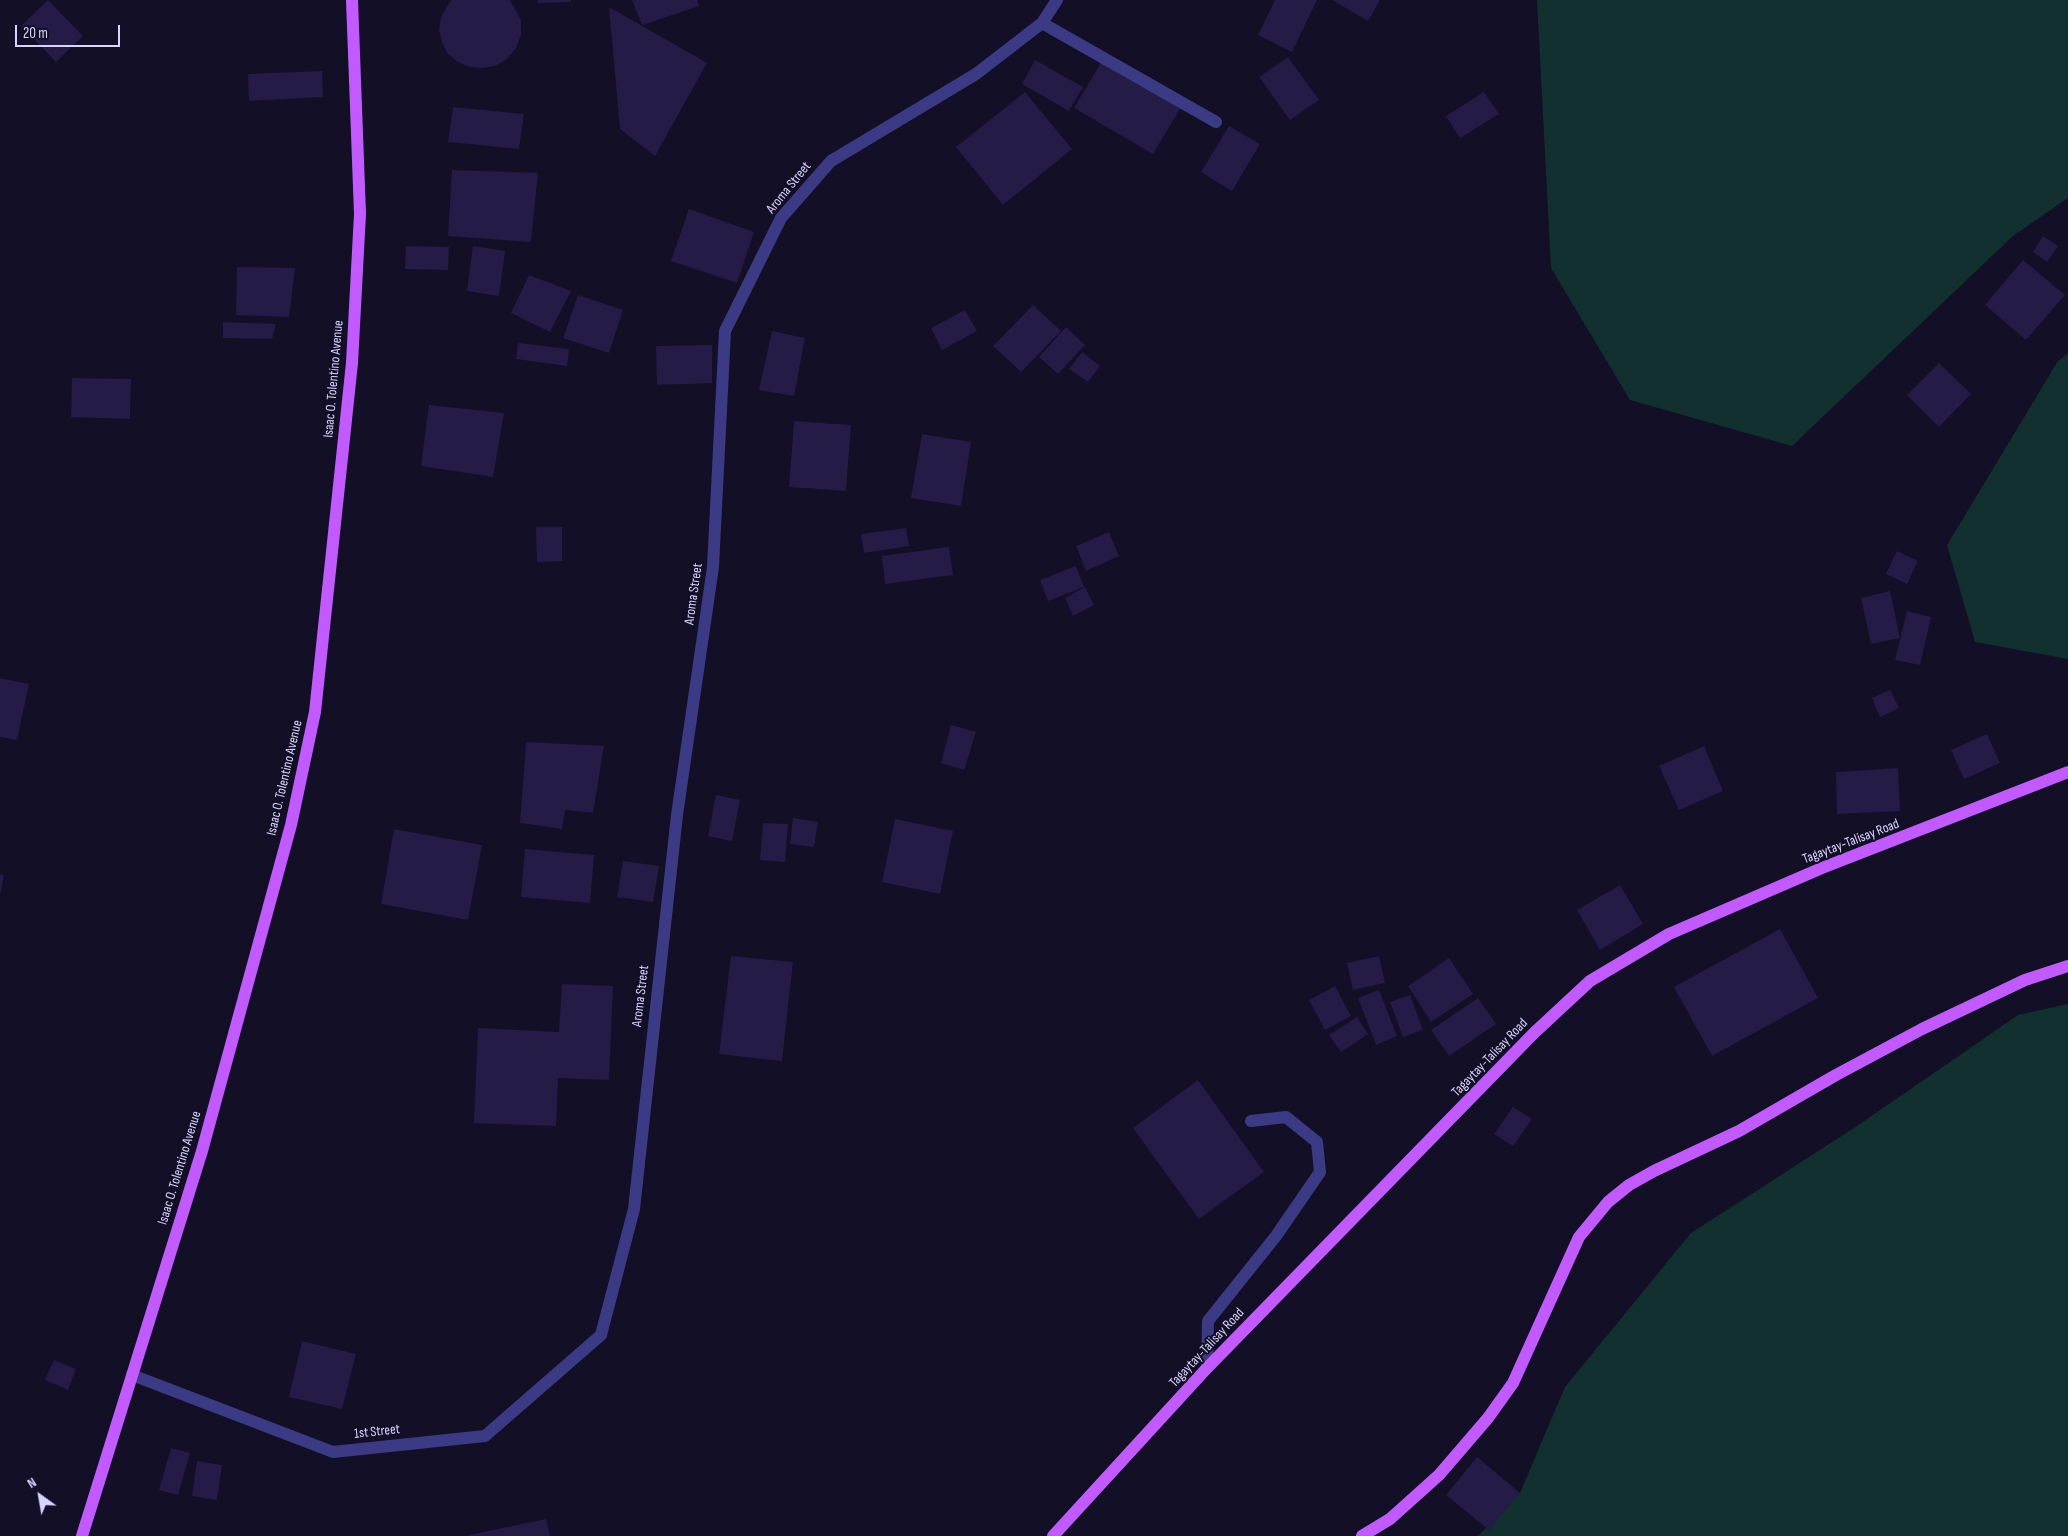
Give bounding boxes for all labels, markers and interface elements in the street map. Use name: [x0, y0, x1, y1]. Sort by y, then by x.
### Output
scale bar: [18, 15, 122, 47]
text: 20 m: [23, 24, 48, 43]
street label: Aroma Street: [763, 159, 815, 217]
street label: Isaac O. Tolentino Avenue: [320, 320, 348, 438]
street label: Aroma Street: [681, 562, 707, 626]
street label: Isaac O. Tolentino Avenue: [264, 719, 306, 837]
street label: Tagaytay-Talisay Road: [1800, 816, 1902, 868]
street label: Aroma Street: [629, 964, 653, 1028]
street label: Tagaytay-Talisay Road: [1448, 1015, 1532, 1101]
street label: Isaac O. Tolentino Avenue: [155, 1109, 205, 1227]
street label: Tagaytay-Talisay Road: [1166, 1305, 1248, 1391]
street label: 1st Street: [353, 1421, 401, 1443]
north arrow: [15, 1471, 65, 1521]
text: N: [24, 1474, 39, 1492]

